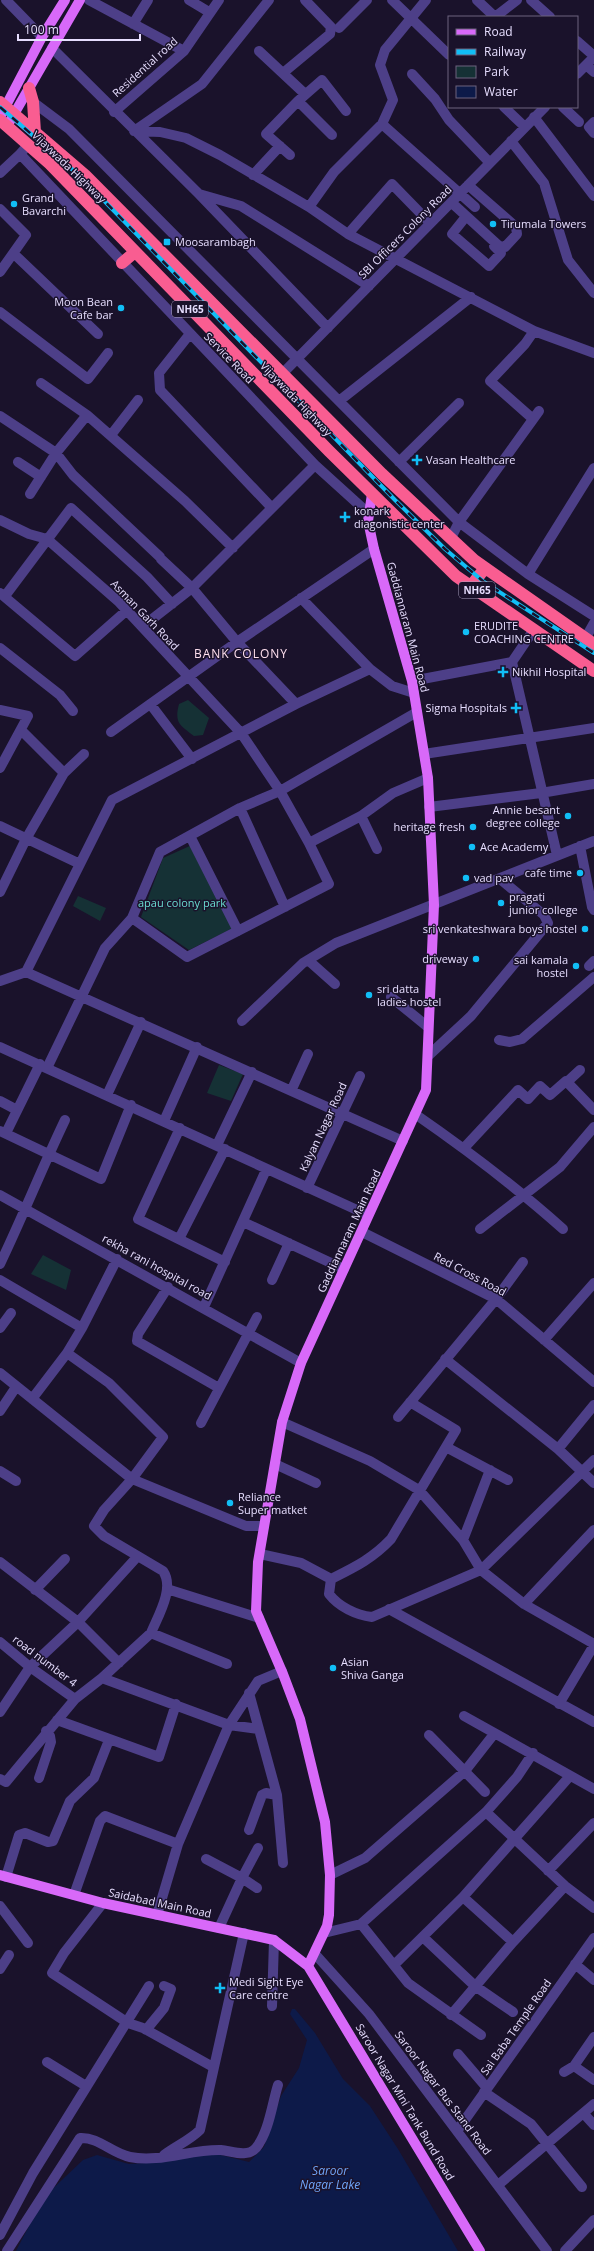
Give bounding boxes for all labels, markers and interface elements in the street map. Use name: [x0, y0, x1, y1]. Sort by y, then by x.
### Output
scale bar: [18, 16, 140, 42]
legend: [448, 16, 578, 108]
text: 100 m: [24, 21, 59, 38]
text: Road: [484, 23, 513, 40]
street label: Residential road: [109, 33, 181, 100]
text: Railway: [484, 43, 527, 60]
text: Park: [484, 63, 510, 80]
text: Water: [484, 83, 518, 100]
street label: Vijaywada Highway: [29, 127, 110, 206]
street label: SBI Officers Colony Road: [355, 182, 455, 282]
place label: Grand Bavarchi: [22, 190, 66, 218]
marker: Grand Bavarchi: [9, 199, 19, 209]
place label: Tirumala Towers: [501, 216, 586, 231]
marker: Tirumala Towers: [488, 219, 498, 229]
place label: Moosarambagh: [175, 234, 256, 249]
marker: Moosarambagh: [162, 237, 172, 247]
place label: Moon Bean Cafe bar: [54, 294, 113, 322]
road number: NH65: [172, 301, 208, 317]
marker: Moon Bean Cafe bar: [116, 303, 126, 313]
street label: Service Road: [201, 329, 258, 386]
street label: Vijaywada Highway: [257, 358, 336, 439]
place label: Vasan Healthcare: [426, 452, 516, 467]
marker: Vasan Healthcare: [411, 454, 423, 466]
place label: konark diagonistic center: [354, 503, 445, 531]
marker: konark diagonistic center: [339, 511, 351, 523]
street label: Gaddiannaram Main Road: [384, 560, 433, 694]
street label: Asman Garh Road: [108, 576, 183, 653]
road number: NH65: [459, 582, 495, 598]
place label: ERUDITE COACHING CENTRE: [474, 618, 574, 646]
marker: ERUDITE COACHING CENTRE: [461, 627, 471, 637]
district label: BANK COLONY: [194, 645, 288, 662]
place label: Nikhil Hospital: [512, 664, 586, 679]
marker: Nikhil Hospital: [497, 666, 509, 678]
place label: Sigma Hospitals: [426, 700, 507, 715]
marker: Sigma Hospitals: [510, 702, 522, 714]
place label: Annie besant degree college: [486, 802, 560, 830]
marker: Annie besant degree college: [563, 811, 573, 821]
place label: heritage fresh: [393, 819, 465, 834]
marker: heritage fresh: [468, 822, 478, 832]
place label: Ace Academy: [480, 839, 549, 854]
marker: Ace Academy: [467, 842, 477, 852]
place label: cafe time: [525, 865, 572, 880]
marker: cafe time: [575, 868, 585, 878]
place label: vad pav: [474, 870, 514, 885]
marker: vad pav: [461, 873, 471, 883]
place label: pragati junior college: [508, 889, 578, 917]
park label: apau colony park: [138, 895, 226, 910]
marker: pragati junior college: [496, 898, 506, 908]
place label: sri venkateshwara boys hostel: [423, 921, 577, 936]
marker: sri venkateshwara boys hostel: [580, 924, 590, 934]
place label: driveway: [422, 951, 468, 966]
place label: sai kamala hostel: [514, 952, 568, 980]
marker: driveway: [471, 954, 481, 964]
marker: sai kamala hostel: [571, 961, 581, 971]
place label: sri datta ladies hostel: [377, 981, 441, 1009]
marker: sri datta ladies hostel: [364, 990, 374, 1000]
street label: Kalyan Nagar Road: [295, 1080, 350, 1174]
street label: Gaddiannaram Main Road: [313, 1167, 384, 1295]
street label: rekha rani hospital road: [100, 1230, 215, 1303]
street label: Red Cross Road: [431, 1248, 509, 1299]
place label: Reliance Super matket: [238, 1489, 307, 1517]
marker: Reliance Super matket: [225, 1498, 235, 1508]
street label: road number 4: [10, 1631, 81, 1690]
place label: Asian Shiva Ganga: [341, 1654, 404, 1682]
marker: Asian Shiva Ganga: [328, 1663, 338, 1673]
street label: Saidabad Main Road: [107, 1884, 213, 1921]
place label: Medi Sight Eye Care centre: [229, 1974, 304, 2002]
street label: Sai Baba Temple Road: [477, 1976, 554, 2078]
marker: Medi Sight Eye Care centre: [214, 1982, 226, 1994]
street label: Saroor Nagar Mini Tank Bund Road: [353, 2021, 458, 2183]
street label: Saroor Nagar Bus Stand Road: [392, 2028, 495, 2158]
water label: Saroor Nagar Lake: [300, 2162, 360, 2193]

